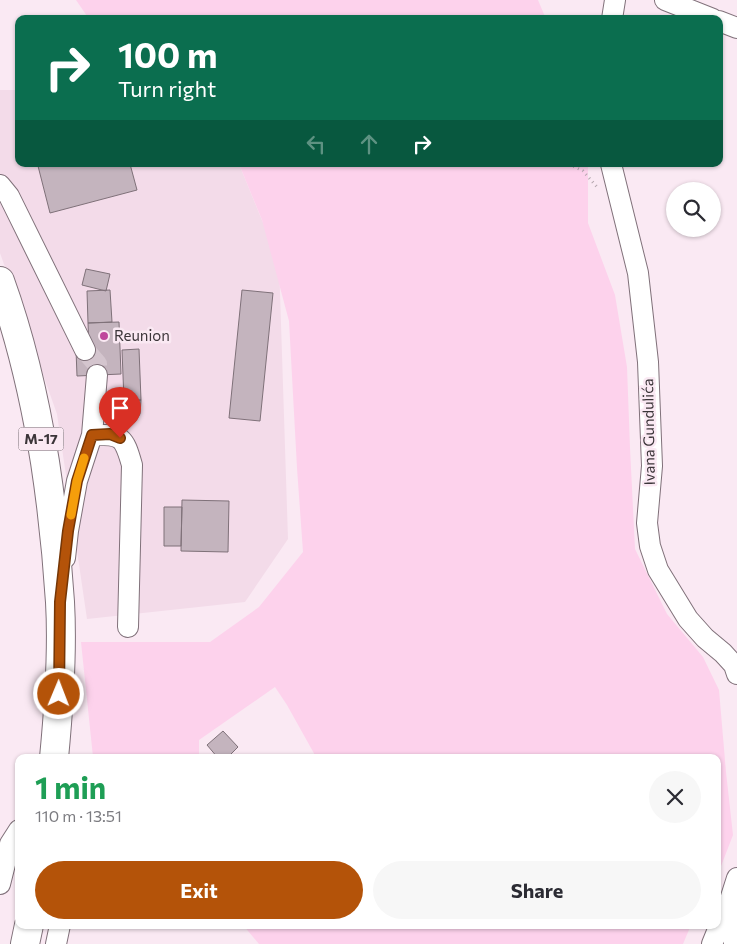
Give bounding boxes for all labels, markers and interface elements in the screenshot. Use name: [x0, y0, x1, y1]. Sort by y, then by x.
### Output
text: 100 m: [118, 32, 218, 75]
icon: right: [35, 35, 100, 100]
text: Turn right: [118, 75, 216, 102]
icon: left: [302, 130, 330, 158]
icon: ahead: [355, 130, 383, 158]
icon: right: [408, 130, 436, 158]
map controls: [666, 182, 721, 237]
button: search: [666, 182, 721, 237]
place label: Reunion: [114, 326, 170, 344]
marker: Reunion: [98, 330, 110, 342]
street label: Ivana Gundulića: [638, 378, 658, 486]
pin: [99, 387, 141, 438]
icon: arrive: [106, 394, 134, 422]
road number: M-17: [18, 428, 64, 450]
position arrow: [32, 667, 84, 719]
text: 1 min: [35, 768, 106, 805]
button: close: [649, 771, 701, 823]
text: 110 m · 13:51: [35, 806, 122, 825]
button: Exit: [35, 861, 363, 919]
button: Share: [373, 861, 701, 919]

